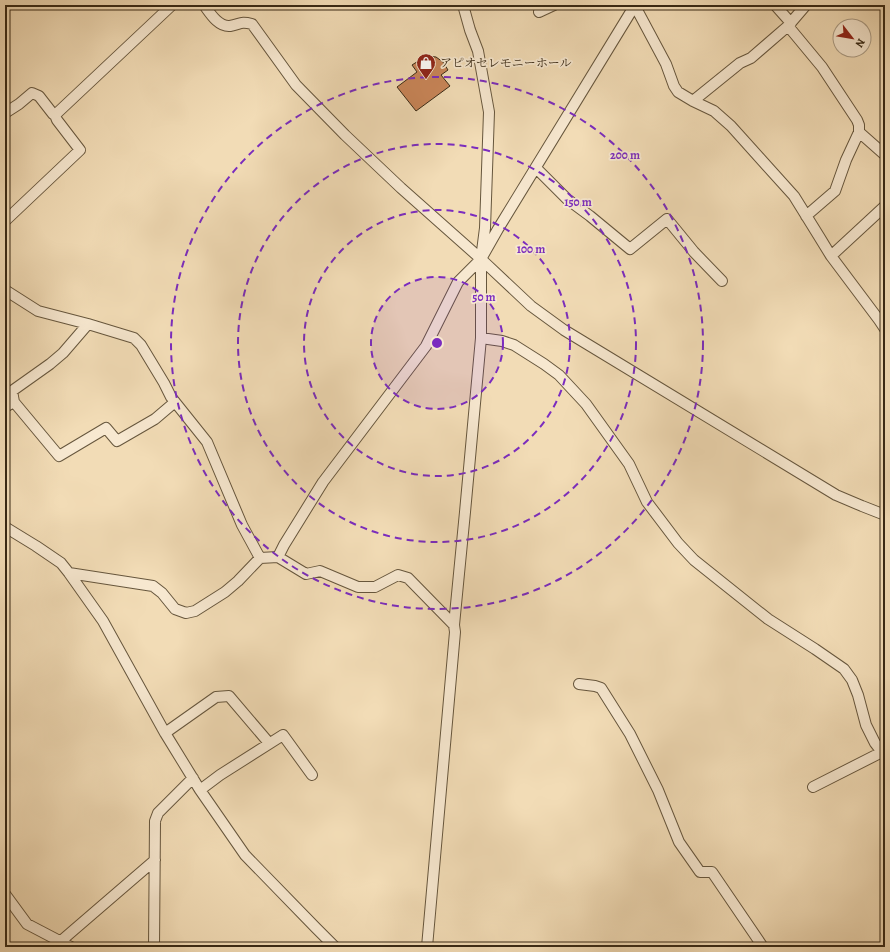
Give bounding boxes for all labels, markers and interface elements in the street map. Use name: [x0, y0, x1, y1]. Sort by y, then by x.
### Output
north arrow: [832, 18, 872, 58]
text: N: [852, 36, 869, 50]
shop icon: アピオセレモニーホール: [415, 52, 437, 80]
place label: アピオセレモニーホール: [440, 55, 571, 71]
text: 200 m: [610, 147, 640, 163]
text: 150 m: [564, 194, 592, 210]
text: 100 m: [517, 241, 545, 257]
text: 50 m: [472, 289, 496, 305]
centre of rings: [430, 336, 444, 350]

